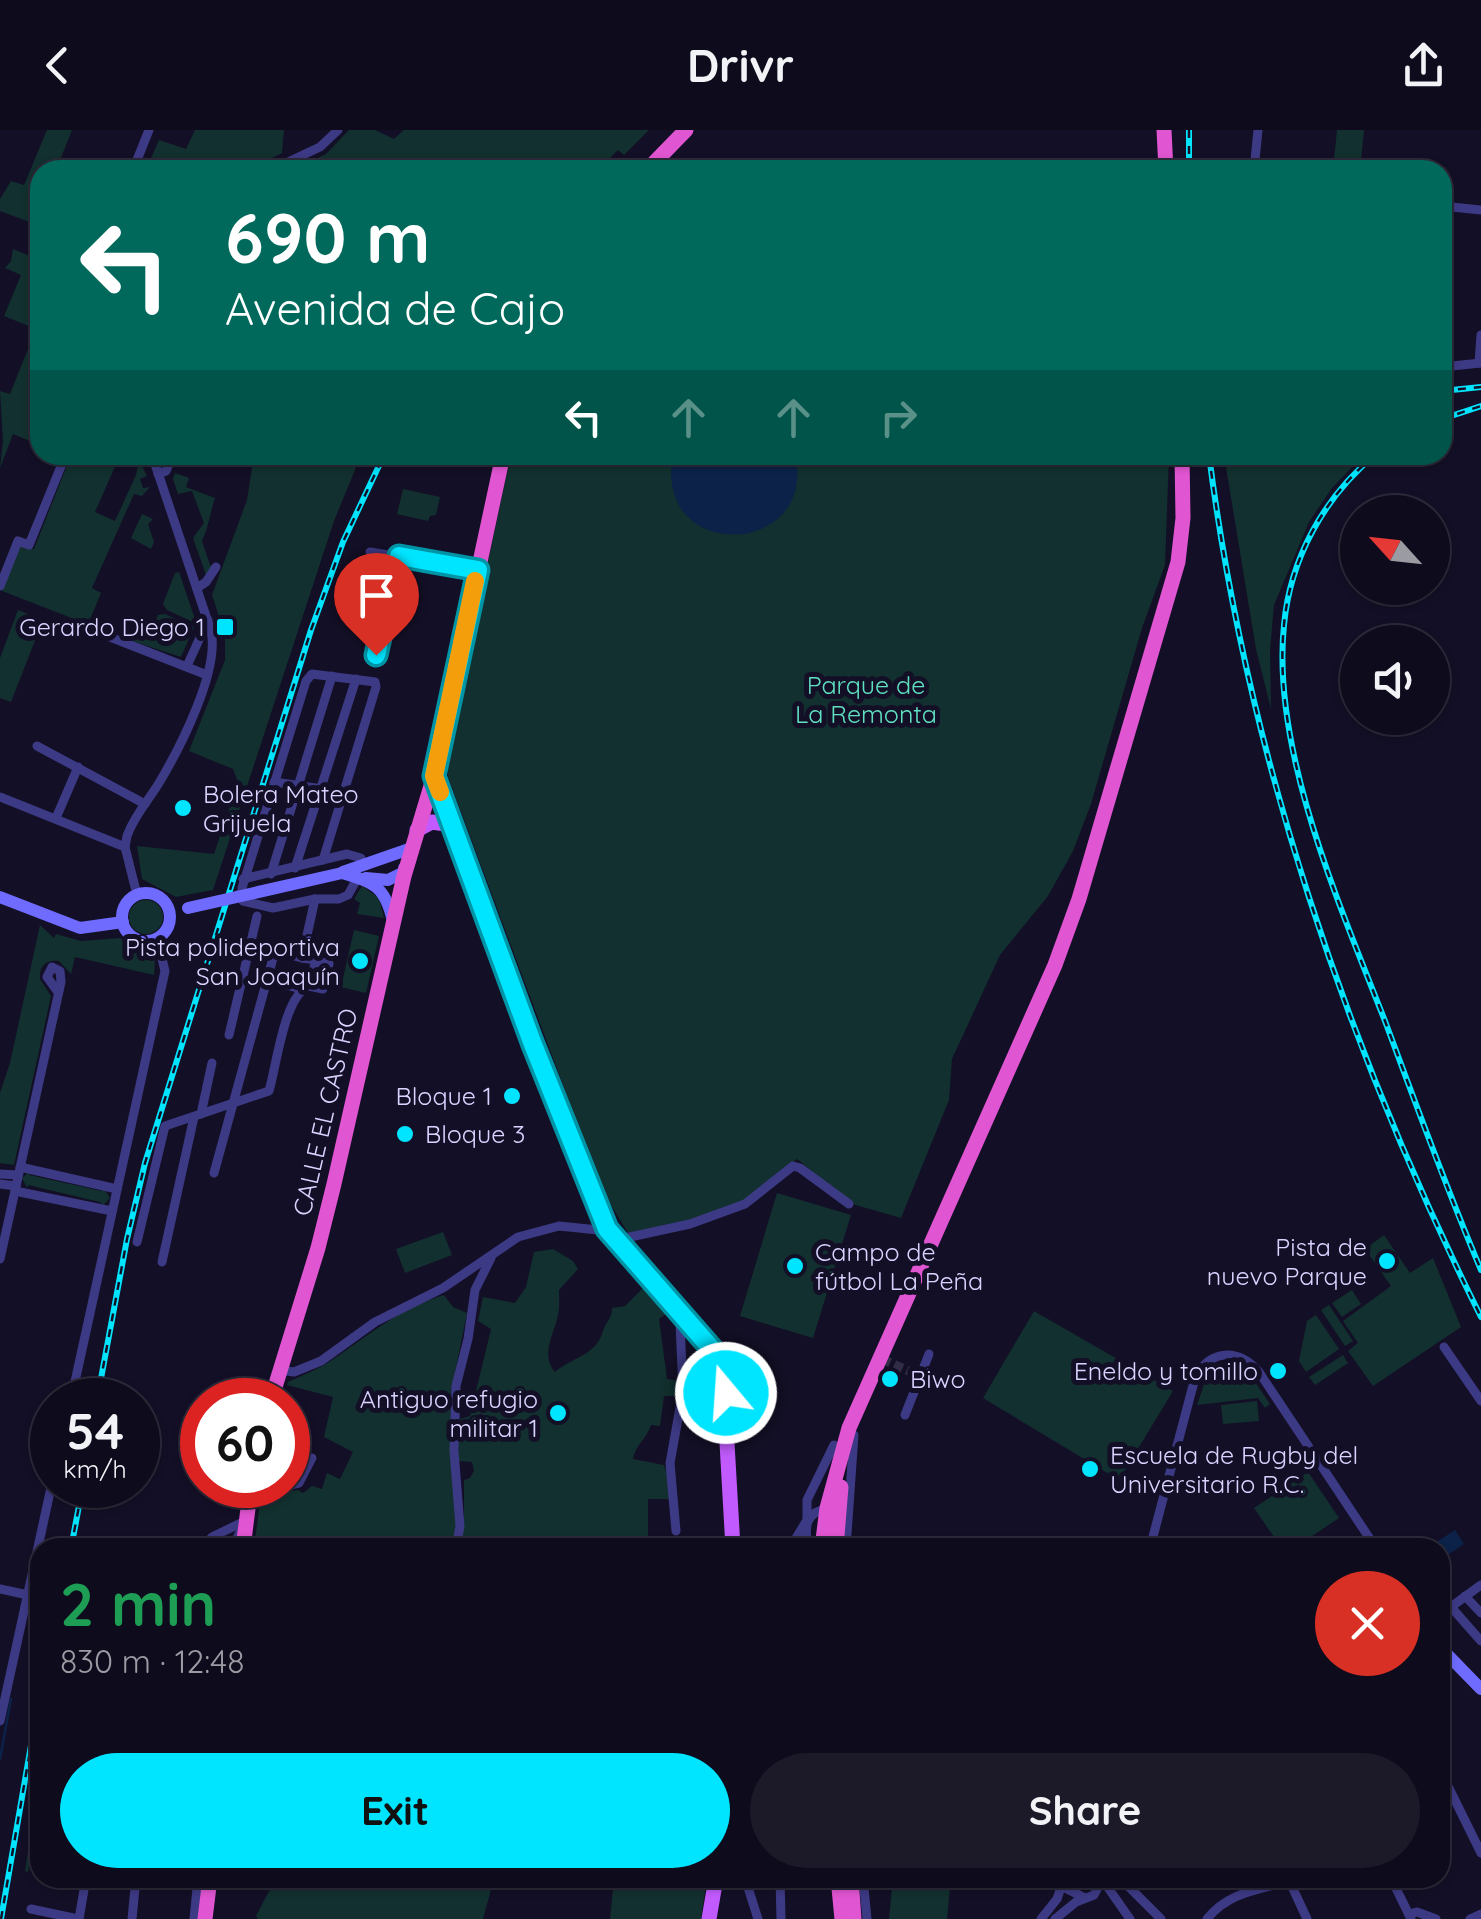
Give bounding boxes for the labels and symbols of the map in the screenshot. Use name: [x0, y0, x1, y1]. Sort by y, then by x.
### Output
north arrow: [1340, 495, 1450, 605]
pin: [334, 553, 419, 656]
place label: Gerardo Diego 1: [19, 611, 205, 642]
marker: Gerardo Diego 1: [214, 616, 236, 638]
park label: Parque de La Remonta: [795, 669, 937, 729]
place label: Bolera Mateo Grijuela: [203, 778, 359, 838]
marker: Bolera Mateo Grijuela: [172, 797, 194, 819]
place label: Pista polideportiva San Joaquín: [125, 931, 340, 991]
marker: Pista polideportiva San Joaquín: [349, 950, 371, 972]
street label: CALLE EL CASTRO: [286, 1005, 363, 1219]
place label: Bloque 1: [396, 1080, 492, 1111]
marker: Bloque 1: [501, 1085, 523, 1107]
place label: Bloque 3: [425, 1118, 525, 1149]
marker: Bloque 3: [394, 1123, 416, 1145]
place label: Pista de nuevo Parque: [1207, 1231, 1367, 1291]
place label: Campo de fútbol La Peña: [815, 1236, 983, 1296]
marker: Pista de nuevo Parque: [1376, 1250, 1398, 1272]
marker: Campo de fútbol La Peña: [784, 1255, 806, 1277]
position arrow: [674, 1341, 778, 1445]
place label: Eneldo y tomillo: [1074, 1355, 1258, 1386]
marker: Eneldo y tomillo: [1267, 1360, 1289, 1382]
place label: Biwo: [910, 1363, 966, 1394]
marker: Biwo: [879, 1368, 901, 1390]
speed limit sign: 60: [180, 1378, 310, 1508]
place label: Antiguo refugio militar 1: [360, 1383, 538, 1443]
marker: Antiguo refugio militar 1: [547, 1402, 569, 1424]
place label: Escuela de Rugby del Universitario R.C.: [1110, 1439, 1358, 1499]
marker: Escuela de Rugby del Universitario R.C.: [1079, 1458, 1101, 1480]

